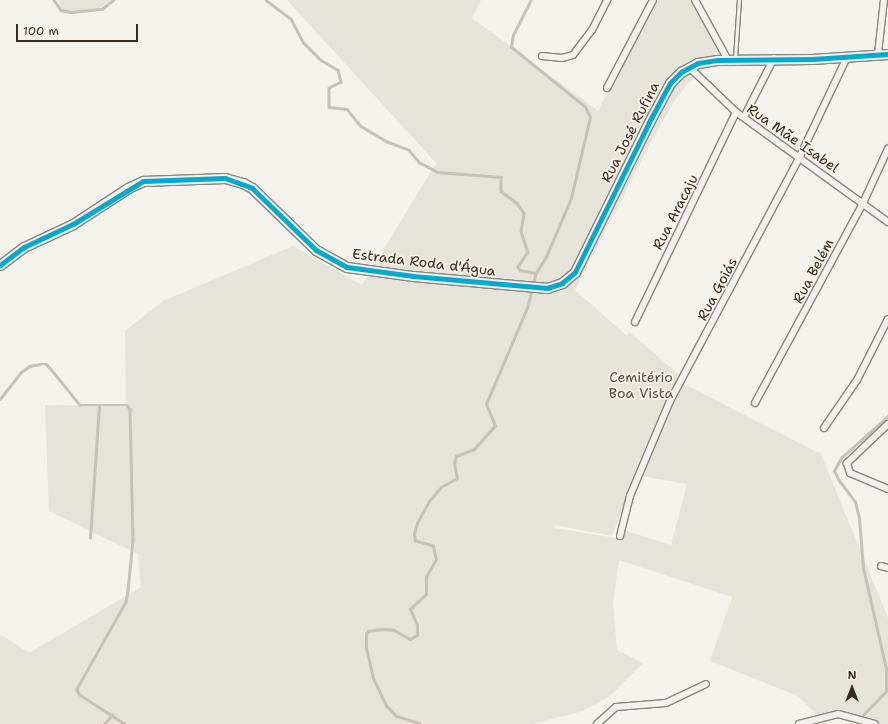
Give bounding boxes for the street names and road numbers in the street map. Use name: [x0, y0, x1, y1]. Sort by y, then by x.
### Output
street label: Rua José Rufina: [597, 79, 663, 185]
street label: Rua Mãe Isabel: [744, 100, 842, 176]
street label: Rua Aracaju: [649, 172, 701, 252]
street label: Rua Belém: [789, 236, 837, 306]
street label: Estrada Roda d'Água: [351, 245, 497, 279]
street label: Rua Goiás: [693, 255, 741, 323]

